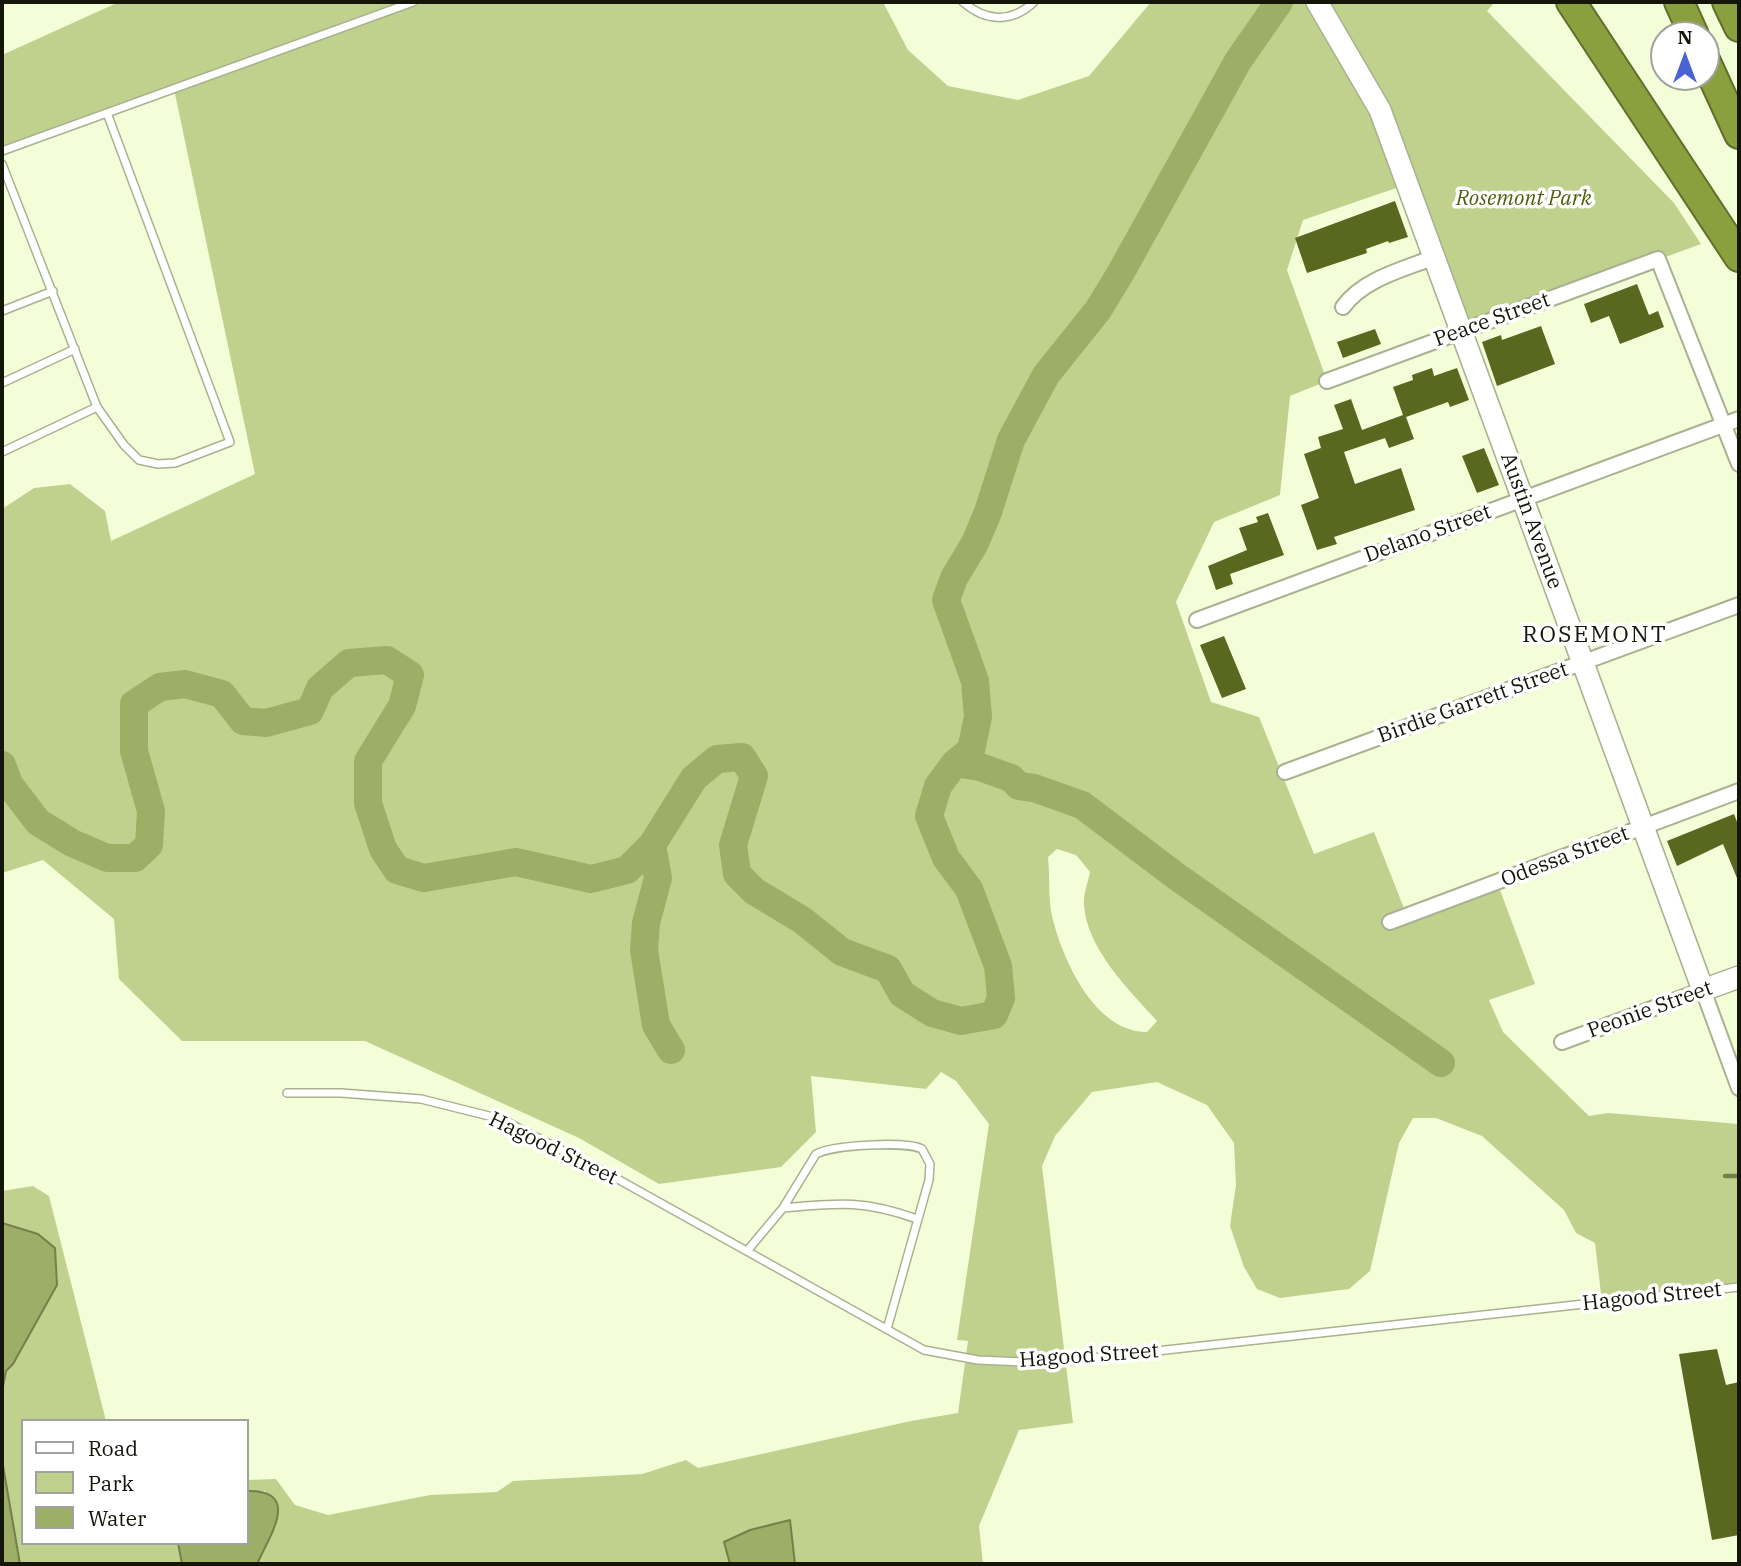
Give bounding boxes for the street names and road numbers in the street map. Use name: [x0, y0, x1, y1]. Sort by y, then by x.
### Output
street label: Peace Street: [1431, 287, 1553, 353]
street label: Austin Avenue: [1495, 449, 1567, 593]
street label: Delano Street: [1361, 499, 1495, 569]
street label: Birdie Garrett Street: [1374, 657, 1572, 749]
street label: Odessa Street: [1498, 821, 1632, 893]
street label: Peonie Street: [1584, 976, 1716, 1044]
street label: Hagood Street: [485, 1107, 621, 1191]
street label: Hagood Street: [1581, 1277, 1723, 1317]
street label: Hagood Street: [1018, 1339, 1160, 1373]

